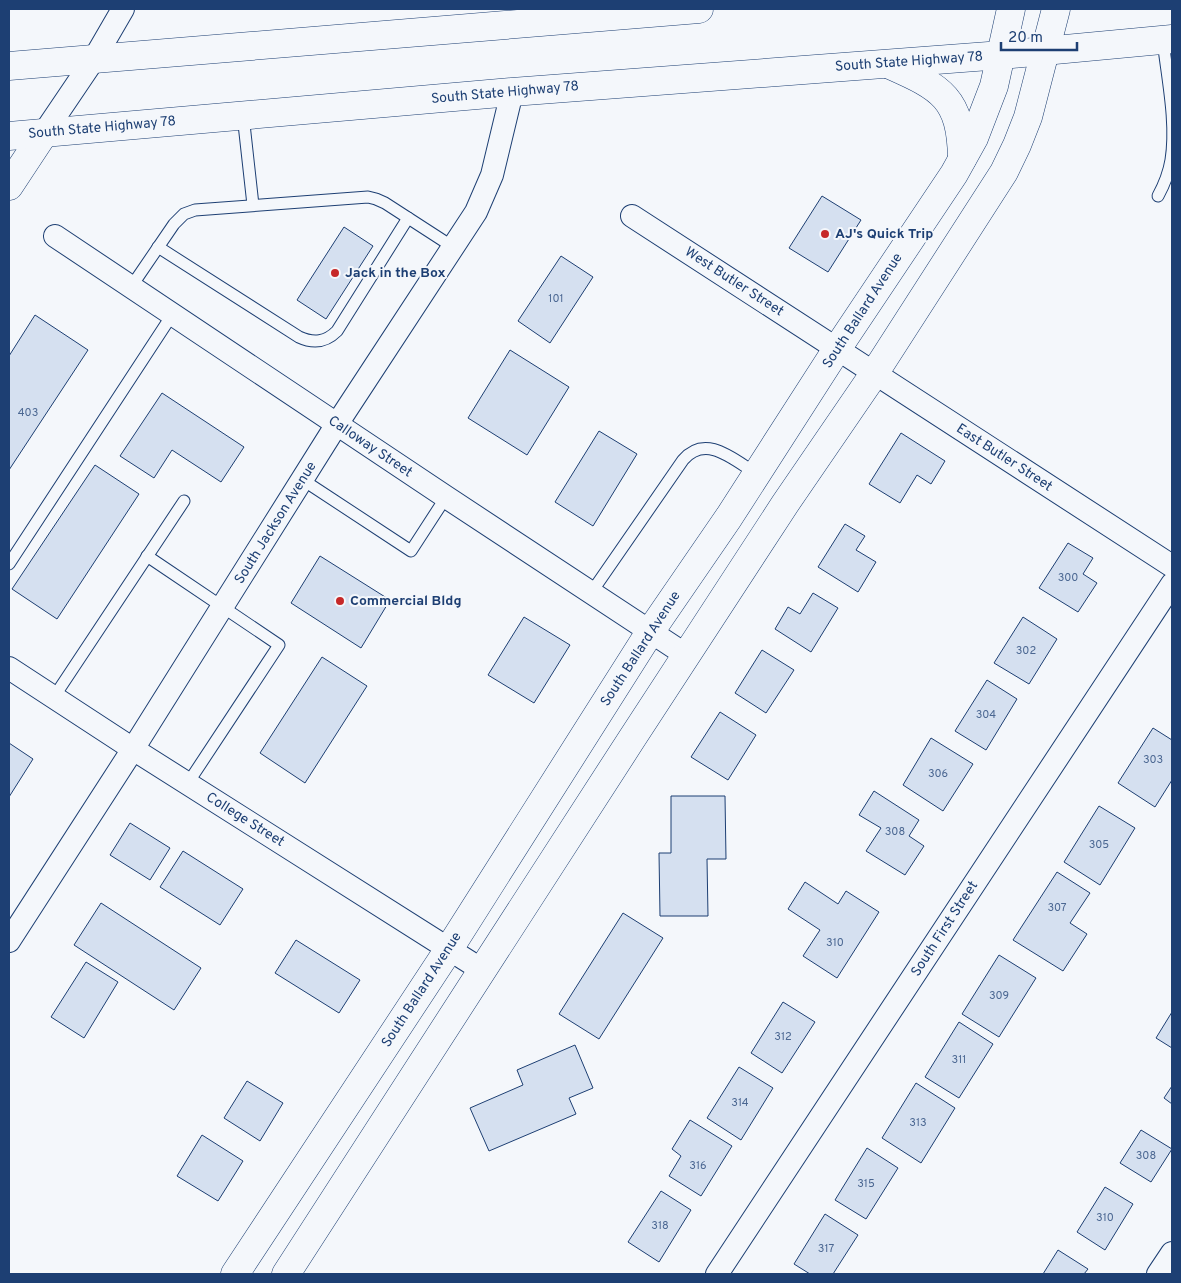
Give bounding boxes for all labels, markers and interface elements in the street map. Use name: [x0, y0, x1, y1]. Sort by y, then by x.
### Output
scale bar: [1001, 20, 1077, 52]
text: 20 m: [1008, 29, 1043, 48]
street label: South State Highway 78: [834, 48, 984, 76]
street label: South State Highway 78: [430, 78, 580, 108]
street label: South State Highway 78: [27, 113, 177, 143]
place label: AJ's Quick Trip: [835, 226, 933, 243]
marker: AJ's Quick Trip: [819, 228, 831, 240]
street label: West Butler Street: [681, 244, 787, 320]
street label: South Ballard Avenue: [819, 250, 907, 372]
place label: Jack in the Box: [345, 265, 446, 282]
marker: Jack in the Box: [329, 267, 341, 279]
house number: 101: [548, 292, 564, 306]
house number: 403: [18, 406, 38, 420]
street label: Calloway Street: [325, 413, 415, 481]
street label: East Butler Street: [953, 421, 1055, 495]
street label: South Jackson Avenue: [231, 459, 321, 587]
house number: 300: [1058, 571, 1078, 585]
street label: South Ballard Avenue: [597, 588, 685, 710]
place label: Commercial Bldg: [350, 593, 462, 610]
marker: Commercial Bldg: [334, 595, 346, 607]
house number: 302: [1016, 644, 1036, 658]
house number: 304: [976, 708, 996, 722]
house number: 303: [1143, 753, 1163, 767]
house number: 306: [928, 767, 948, 781]
street label: College Street: [203, 789, 287, 851]
house number: 308: [885, 825, 905, 839]
house number: 305: [1089, 838, 1109, 852]
street label: South First Street: [908, 878, 982, 980]
house number: 307: [1048, 901, 1067, 915]
street label: South Ballard Avenue: [378, 929, 466, 1051]
house number: 310: [826, 936, 844, 950]
house number: 309: [989, 989, 1009, 1003]
house number: 312: [774, 1030, 792, 1044]
house number: 311: [952, 1053, 966, 1067]
house number: 314: [731, 1096, 749, 1110]
house number: 313: [909, 1116, 927, 1130]
house number: 308: [1136, 1149, 1156, 1163]
house number: 316: [689, 1159, 707, 1173]
house number: 315: [857, 1177, 875, 1191]
house number: 310: [1096, 1211, 1114, 1225]
house number: 318: [651, 1219, 669, 1233]
house number: 317: [818, 1242, 834, 1256]

